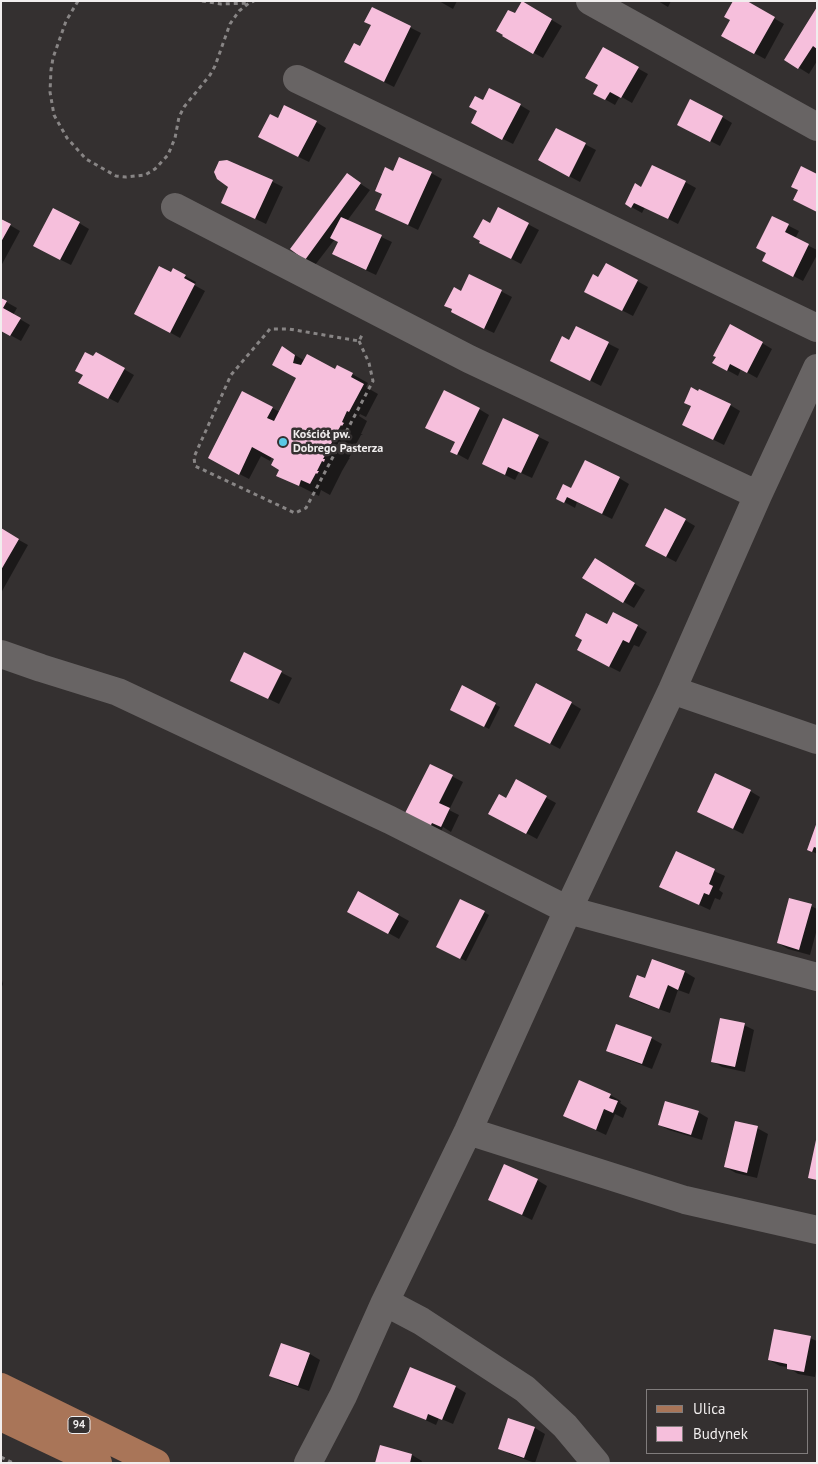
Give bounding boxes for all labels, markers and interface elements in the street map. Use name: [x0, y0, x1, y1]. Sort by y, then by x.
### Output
place label: Kościół pw. Dobrego Pasterza: [293, 428, 383, 456]
marker: Kościół pw. Dobrego Pasterza: [277, 436, 289, 448]
legend: [646, 1389, 808, 1454]
text: Ulica: [693, 1399, 725, 1418]
road number: 94: [68, 1416, 90, 1434]
text: Budynek: [693, 1424, 748, 1443]

